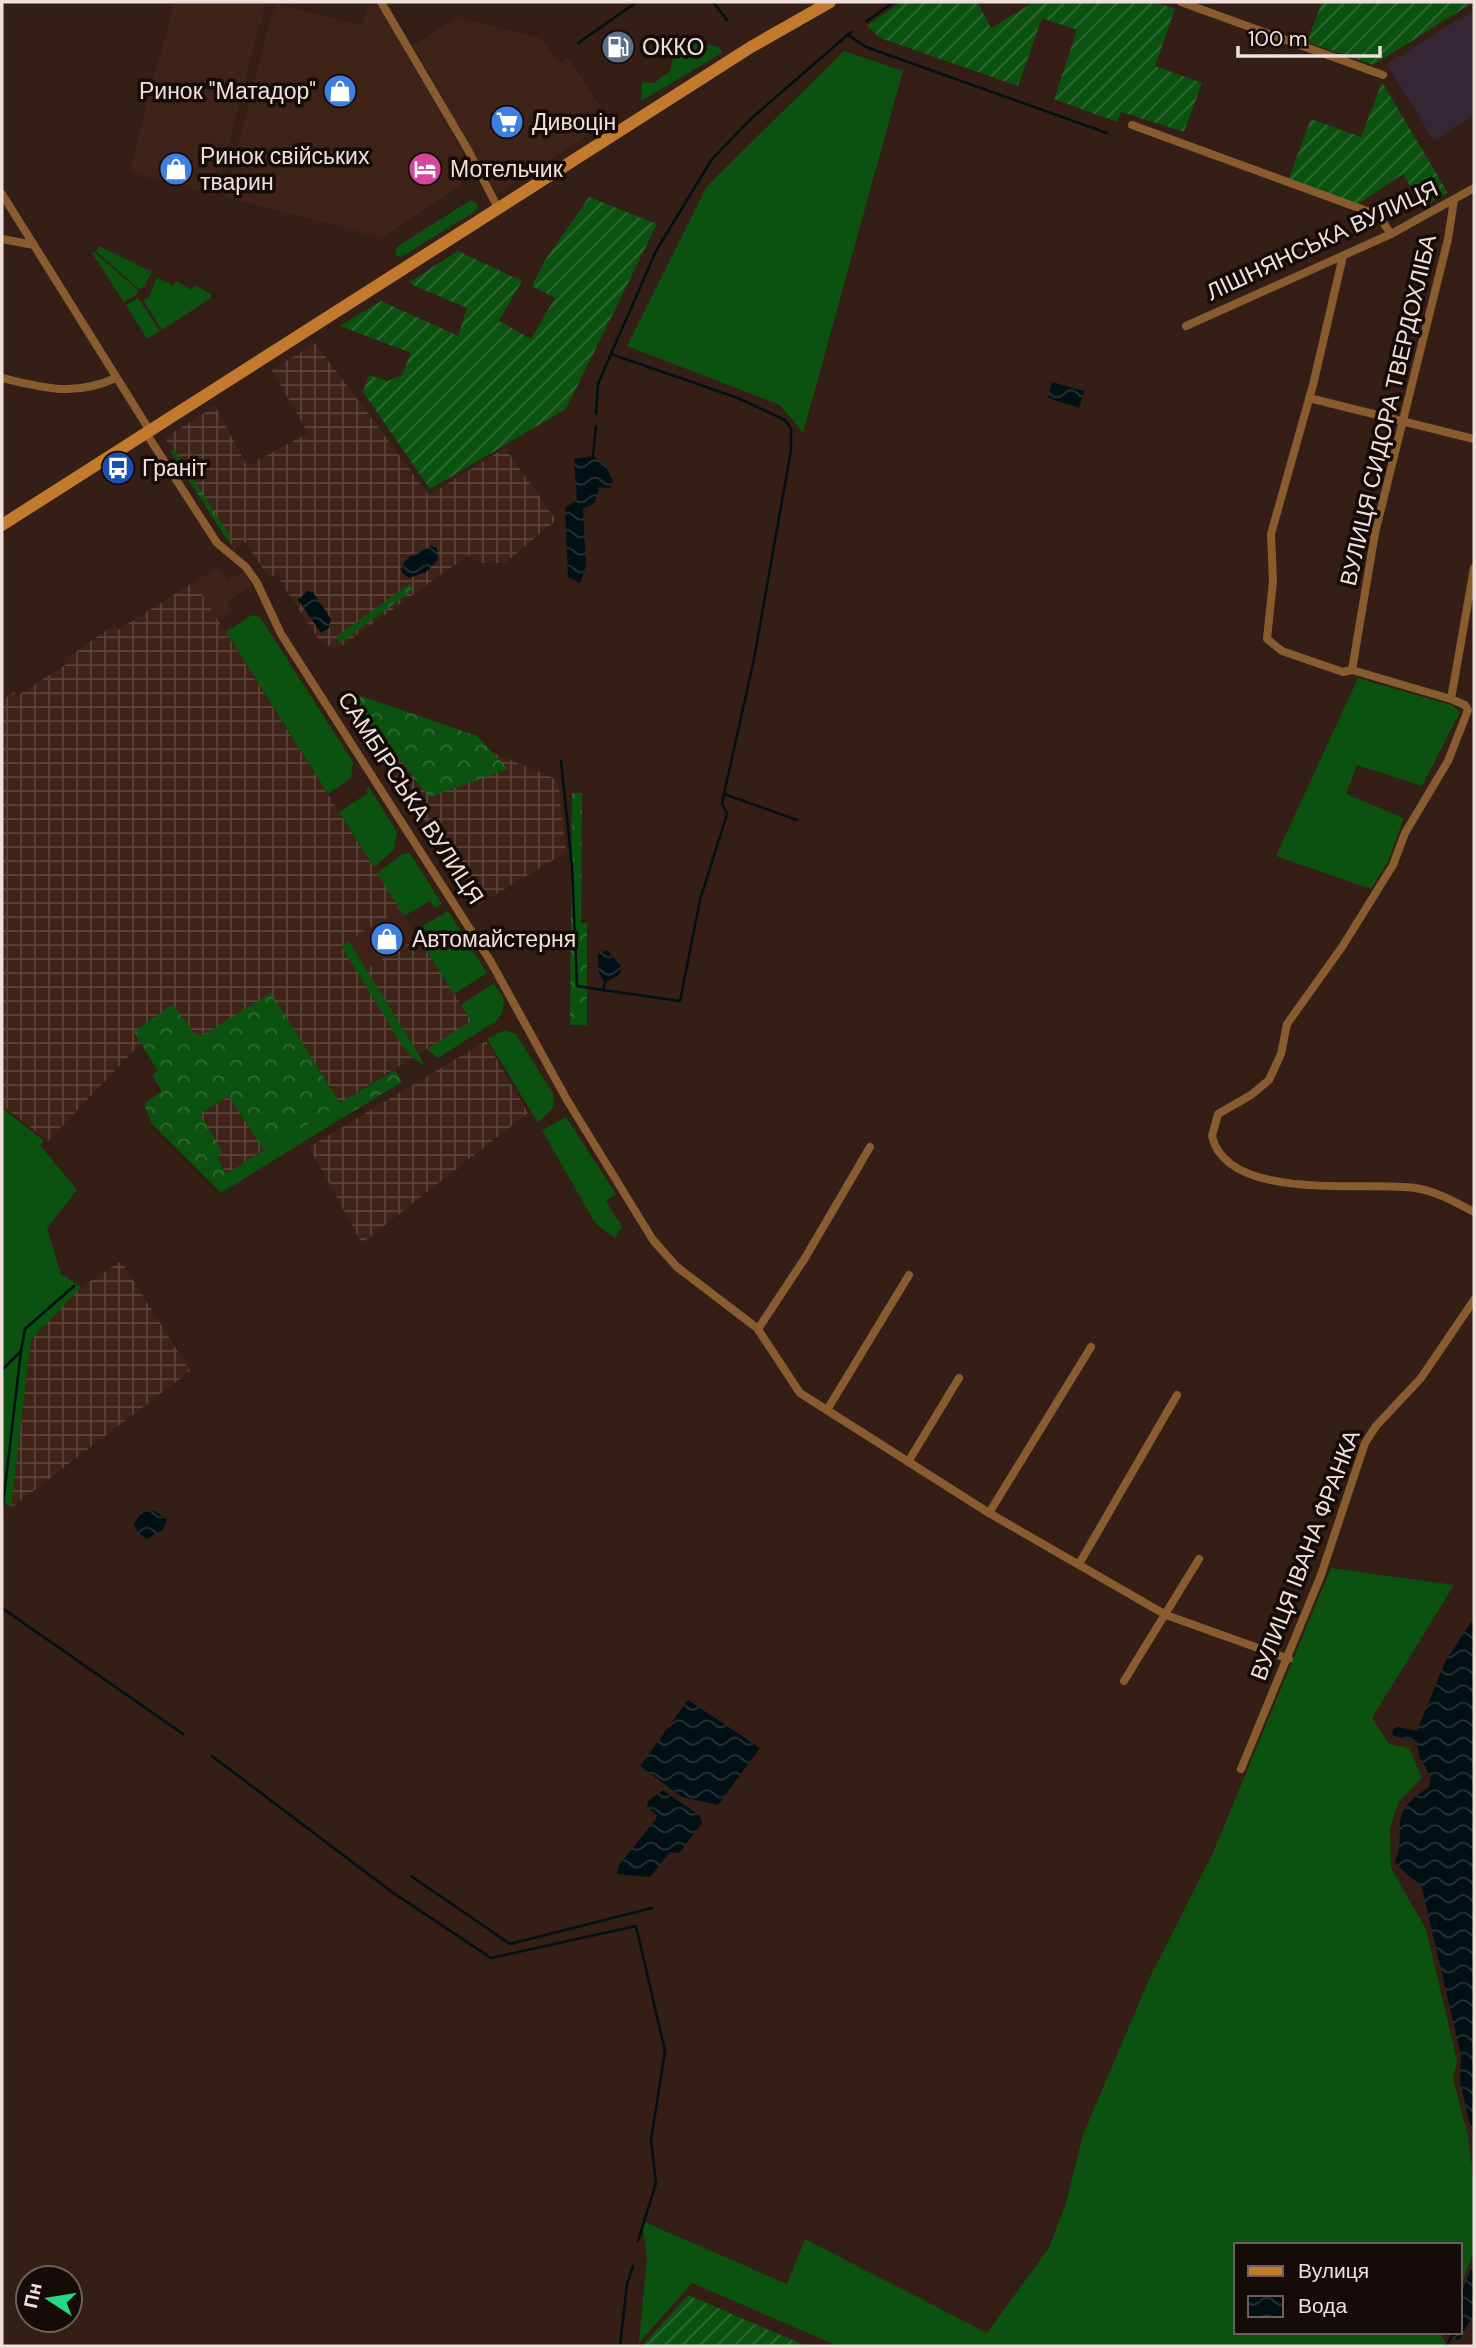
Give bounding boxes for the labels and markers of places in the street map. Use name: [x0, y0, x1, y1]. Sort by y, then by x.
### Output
fuel station icon: ОККО: [599, 28, 637, 66]
place label: ОККО: [642, 32, 704, 62]
shop icon: Ринок "Матадор": [321, 72, 359, 110]
place label: Ринок "Матадор": [139, 76, 316, 106]
supermarket icon: Дивоцін: [488, 103, 526, 141]
place label: Дивоцін: [532, 107, 616, 137]
place label: Ринок свійських тварин: [200, 141, 370, 197]
shop icon: Ринок свійських тварин: [157, 150, 195, 188]
hotel icon: Мотельчик: [406, 150, 444, 188]
place label: Мотельчик: [450, 154, 564, 184]
bus stop icon: Граніт: [99, 449, 137, 487]
place label: Граніт: [142, 453, 208, 483]
shop icon: Автомайстерня: [368, 920, 406, 958]
place label: Автомайстерня: [412, 924, 576, 954]

